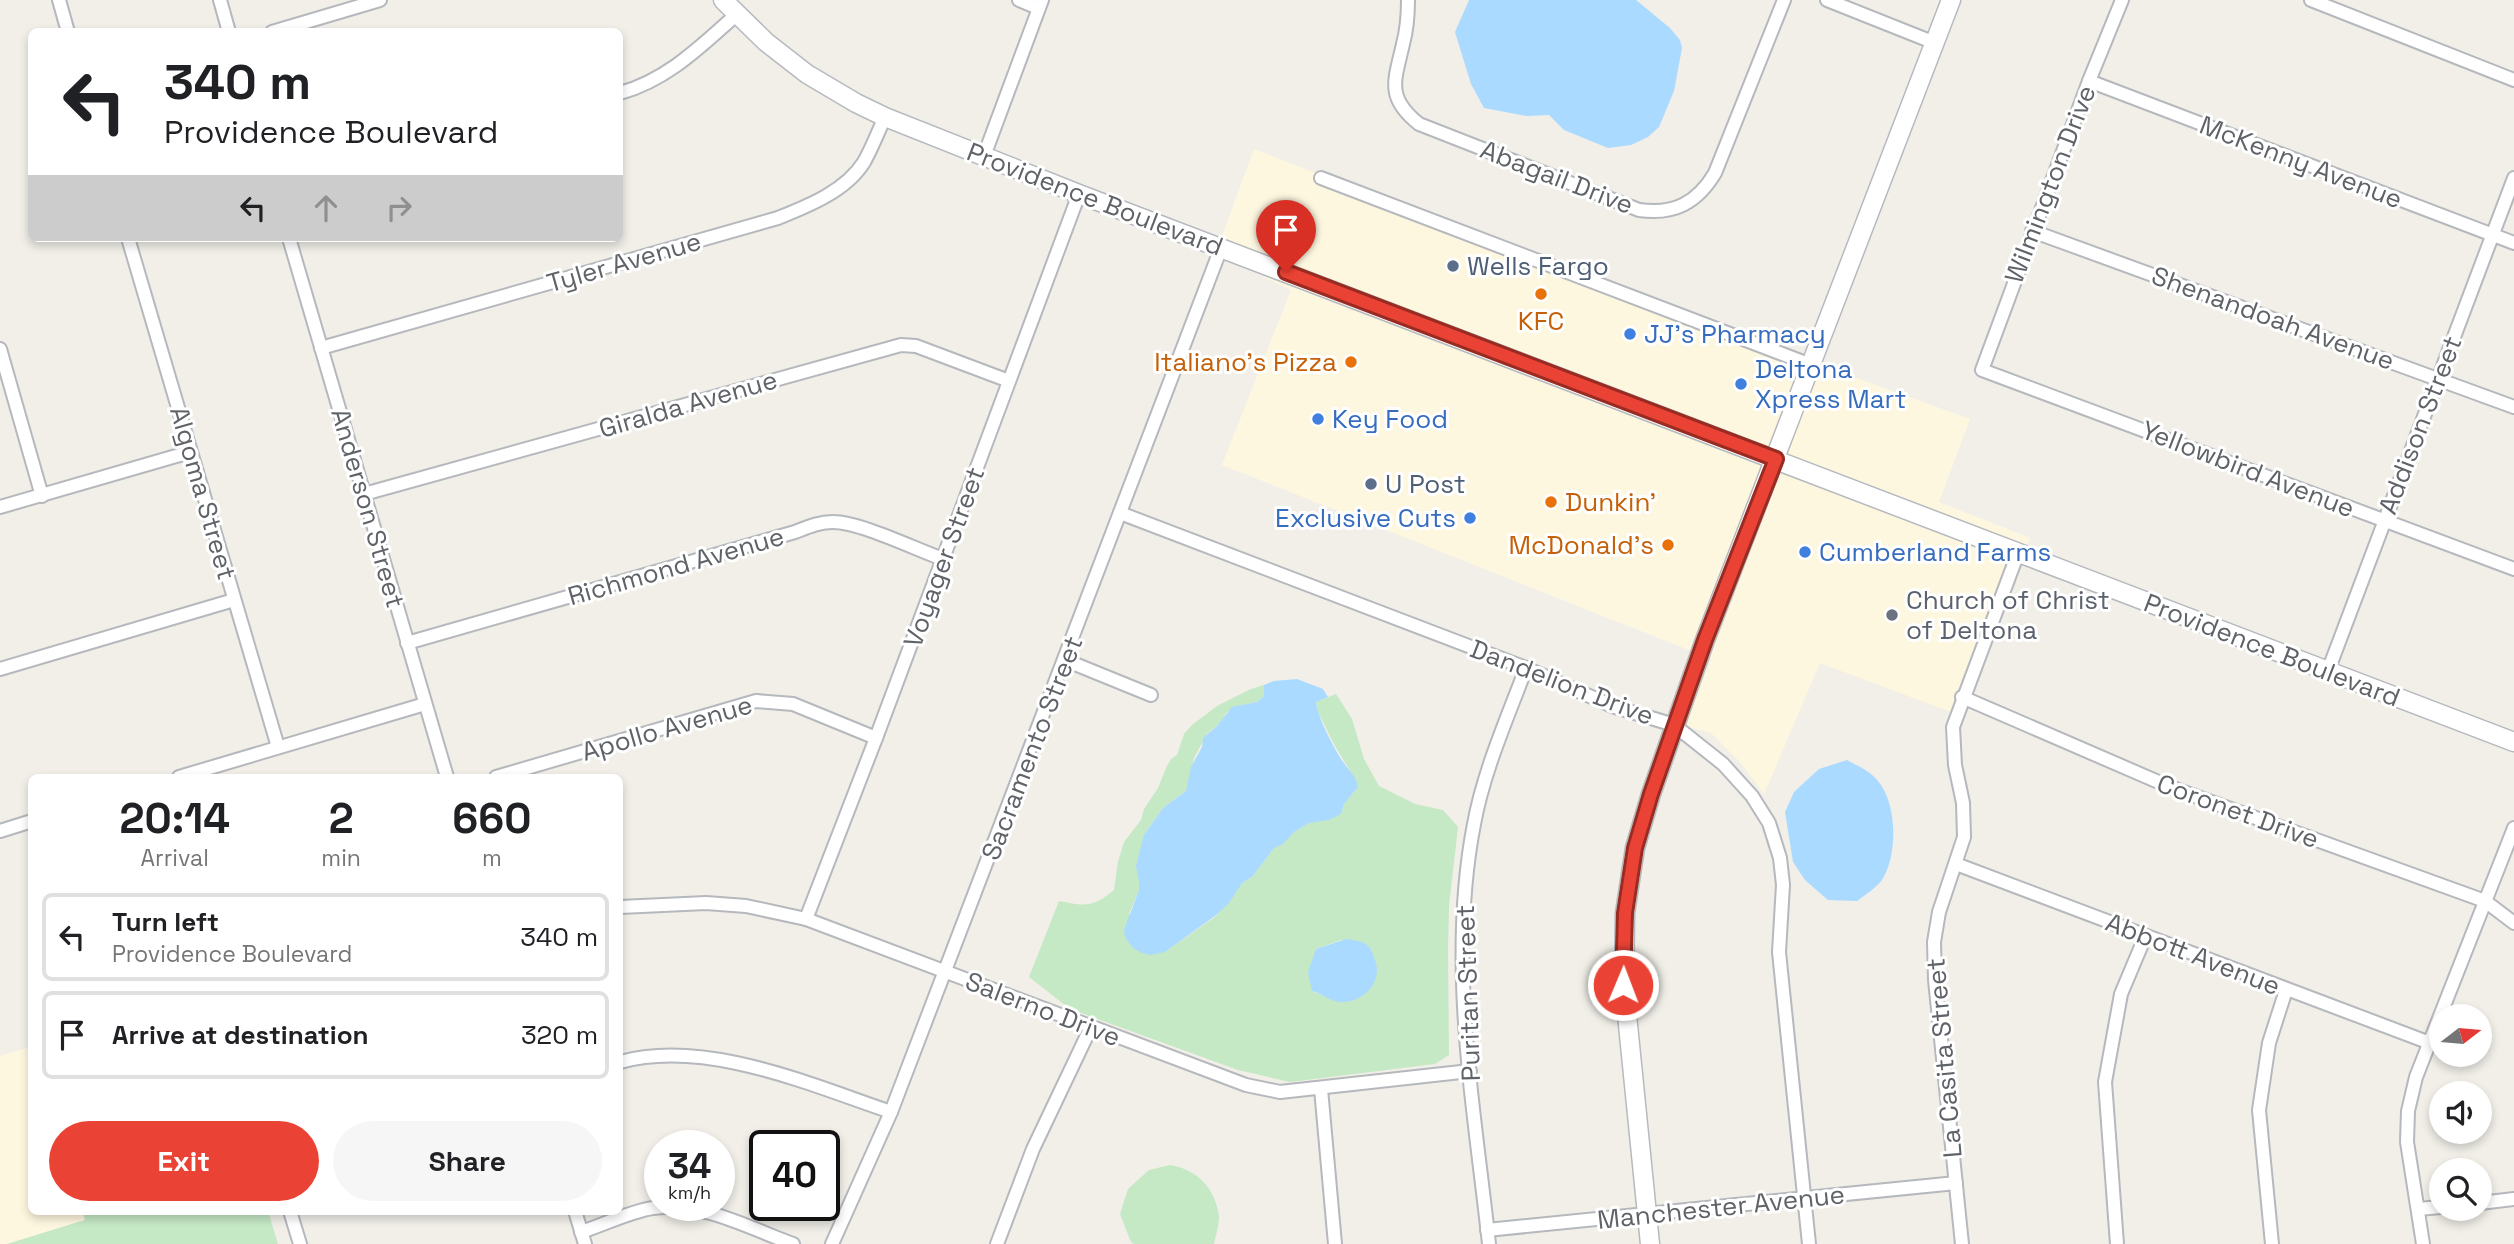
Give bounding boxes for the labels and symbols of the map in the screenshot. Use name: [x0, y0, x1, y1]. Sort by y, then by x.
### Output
street label: Wilmington Drive: [1997, 80, 2103, 288]
street label: McKenny Avenue: [2195, 108, 2407, 216]
street label: Abagail Drive: [1476, 132, 1638, 222]
street label: Providence Boulevard: [962, 134, 1228, 264]
pin: [1256, 200, 1316, 272]
street label: Tyler Avenue: [543, 224, 705, 300]
place label: Wells Fargo: [1467, 249, 1609, 283]
marker: Wells Fargo: [1445, 258, 1461, 274]
street label: Shenandoah Avenue: [2147, 258, 2399, 378]
marker: KFC: [1533, 286, 1549, 302]
place label: KFC: [1518, 304, 1564, 338]
place label: JJ's Pharmacy: [1644, 317, 1826, 351]
marker: JJ's Pharmacy: [1622, 326, 1638, 342]
street label: Addison Street: [2370, 331, 2470, 519]
place label: Italiano's Pizza: [1154, 345, 1337, 379]
place label: Deltona Xpress Mart: [1755, 352, 1906, 416]
marker: Italiano's Pizza: [1343, 354, 1359, 370]
street label: Giralda Avenue: [595, 362, 781, 446]
marker: Deltona Xpress Mart: [1733, 376, 1749, 392]
street label: Algoma Street: [162, 402, 244, 584]
place label: Key Food: [1332, 402, 1448, 436]
street label: Anderson Street: [323, 404, 413, 612]
marker: Key Food: [1310, 411, 1326, 427]
street label: Yellowbird Avenue: [2137, 413, 2359, 525]
street label: Voyager Street: [896, 462, 992, 652]
place label: U Post: [1385, 467, 1466, 501]
marker: U Post: [1363, 476, 1379, 492]
place label: Dunkin': [1565, 485, 1656, 519]
marker: Dunkin': [1543, 494, 1559, 510]
place label: Exclusive Cuts: [1275, 501, 1456, 535]
marker: Exclusive Cuts: [1462, 510, 1478, 526]
street label: Richmond Avenue: [564, 519, 788, 613]
place label: McDonald's: [1509, 528, 1654, 562]
place label: Cumberland Farms: [1819, 535, 2051, 569]
marker: McDonald's: [1660, 537, 1676, 553]
marker: Cumberland Farms: [1797, 544, 1813, 560]
place label: Church of Christ of Deltona: [1906, 583, 2110, 647]
street label: Providence Boulevard: [2139, 585, 2405, 715]
marker: Church of Christ of Deltona: [1884, 607, 1900, 623]
street label: Sacramento Street: [974, 631, 1090, 865]
street label: Dandelion Drive: [1465, 631, 1659, 733]
street label: Apollo Avenue: [578, 687, 756, 769]
street label: Coronet Drive: [2152, 766, 2324, 856]
street label: Puritan Street: [1448, 904, 1488, 1082]
street label: Abbott Avenue: [2101, 905, 2285, 1003]
position arrow: [1586, 948, 1660, 1022]
street label: La Casita Street: [1918, 957, 1970, 1159]
street label: Salerno Drive: [961, 964, 1125, 1054]
north arrow: [2429, 1004, 2492, 1068]
speed limit sign: 40: [749, 1130, 840, 1221]
street label: Manchester Avenue: [1596, 1177, 1846, 1237]

